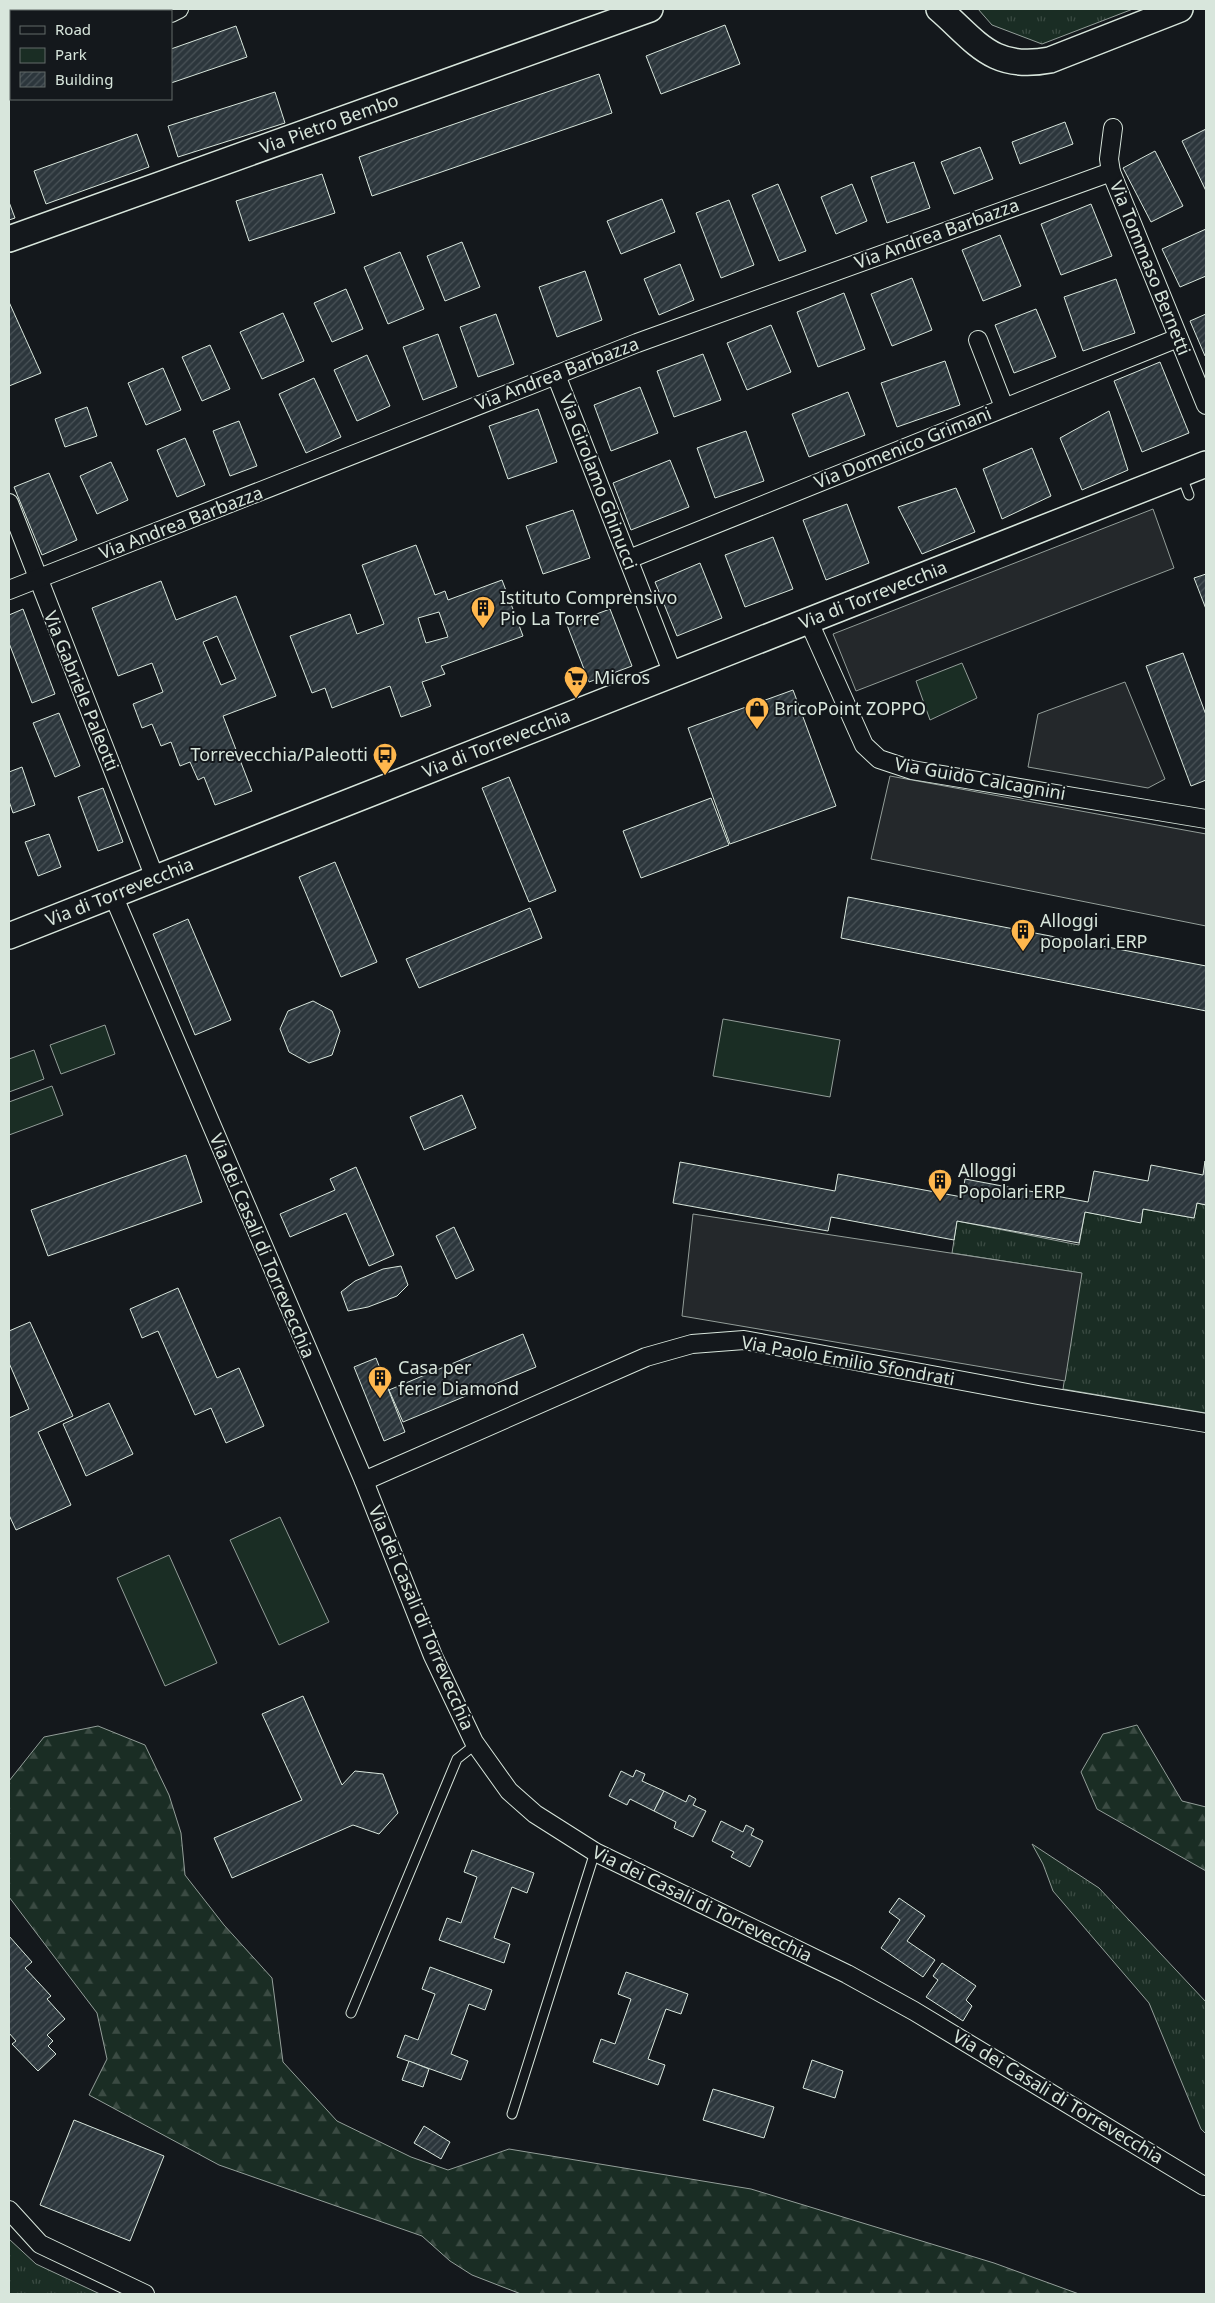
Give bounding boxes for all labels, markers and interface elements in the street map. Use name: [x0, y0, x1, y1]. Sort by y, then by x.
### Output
legend: [10, 10, 172, 100]
text: Road: [55, 19, 91, 39]
text: Park: [55, 44, 87, 64]
text: Building: [55, 69, 113, 89]
street label: Via Pietro Bembo: [256, 87, 401, 159]
street label: Via Tommaso Bernetti: [1105, 177, 1197, 358]
street label: Via Andrea Barbazza: [851, 192, 1022, 274]
street label: Via Andrea Barbazza: [471, 331, 642, 415]
street label: Via Girolamo Ghinucci: [554, 390, 643, 573]
street label: Via Domenico Grimani: [810, 401, 995, 494]
street label: Via Andrea Barbazza: [95, 480, 266, 564]
street label: Via di Torrevecchia: [795, 554, 950, 634]
place label: Istituto Comprensivo Pio La Torre: [500, 585, 677, 630]
building icon: Istituto Comprensivo Pio La Torre: [470, 595, 496, 629]
street label: Via Gabriele Paleotti: [39, 607, 125, 774]
supermarket icon: Micros: [563, 665, 589, 699]
place label: Micros: [594, 665, 650, 689]
shop icon: BricoPoint ZOPPO: [744, 696, 770, 730]
place label: BricoPoint ZOPPO: [774, 696, 926, 720]
street label: Via di Torrevecchia: [419, 703, 574, 783]
place label: Torrevecchia/Paleotti: [191, 742, 368, 766]
bus stop icon: Torrevecchia/Paleotti: [372, 742, 398, 776]
street label: Via Guido Calcagnini: [893, 751, 1068, 805]
street label: Via di Torrevecchia: [42, 851, 197, 931]
place label: Alloggi popolari ERP: [1040, 908, 1148, 953]
building icon: Alloggi popolari ERP: [1010, 918, 1036, 952]
street label: Via dei Casali di Torrevecchia: [205, 1130, 321, 1362]
place label: Alloggi Popolari ERP: [958, 1158, 1065, 1203]
building icon: Alloggi Popolari ERP: [927, 1168, 953, 1202]
street label: Via Paolo Emilio Sfondrati: [740, 1329, 957, 1391]
place label: Casa per ferie Diamond: [398, 1355, 519, 1400]
building icon: Casa per ferie Diamond: [367, 1365, 393, 1399]
street label: Via dei Casali di Torrevecchia: [364, 1502, 480, 1734]
street label: Via dei Casali di Torrevecchia: [589, 1839, 816, 1967]
street label: Via dei Casali di Torrevecchia: [949, 2024, 1168, 2169]

